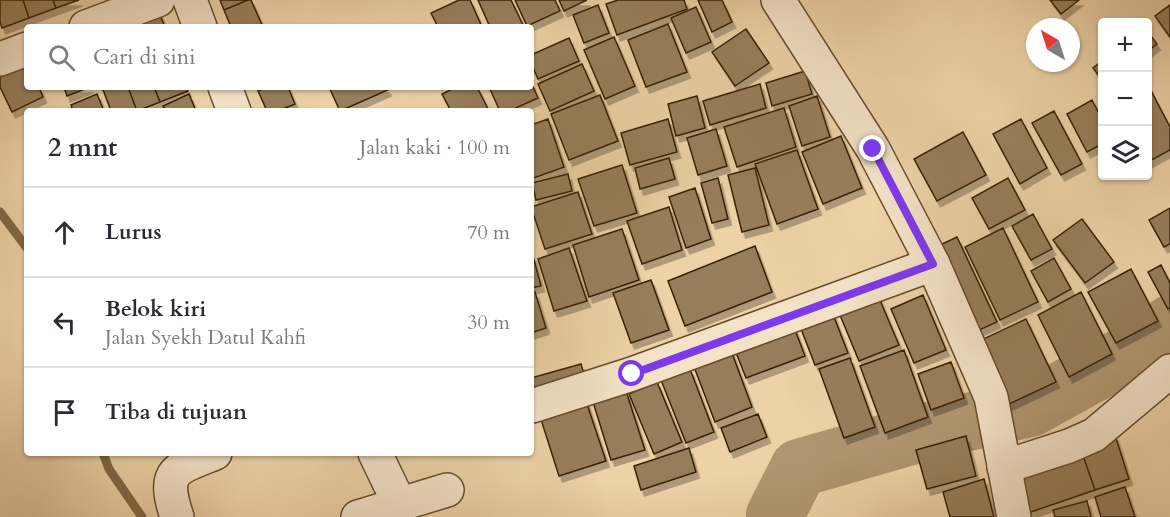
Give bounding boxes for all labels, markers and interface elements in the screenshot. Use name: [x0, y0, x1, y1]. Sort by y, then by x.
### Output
north arrow: [1026, 18, 1080, 72]
map controls: [1098, 18, 1152, 180]
button: +: [1098, 18, 1152, 72]
search box: [24, 24, 534, 90]
icon: search: [45, 41, 78, 74]
text: Cari di sini: [93, 42, 196, 72]
button: −: [1098, 72, 1152, 126]
button: layers: [1098, 126, 1152, 180]
text: 2 mnt: [48, 130, 117, 165]
text: Jalan kaki · 100 m: [360, 134, 510, 161]
route end: [859, 135, 885, 161]
icon: ahead: [48, 216, 81, 249]
text: Lurus: [105, 217, 162, 247]
text: 70 m: [467, 219, 510, 246]
text: Belok kiri: [105, 294, 206, 324]
icon: left: [48, 306, 81, 339]
text: 30 m: [467, 309, 510, 336]
text: Jalan Syekh Datul Kahfi: [105, 324, 306, 351]
route start: [618, 360, 644, 386]
icon: arrive: [48, 396, 81, 429]
text: Tiba di tujuan: [105, 397, 247, 427]

